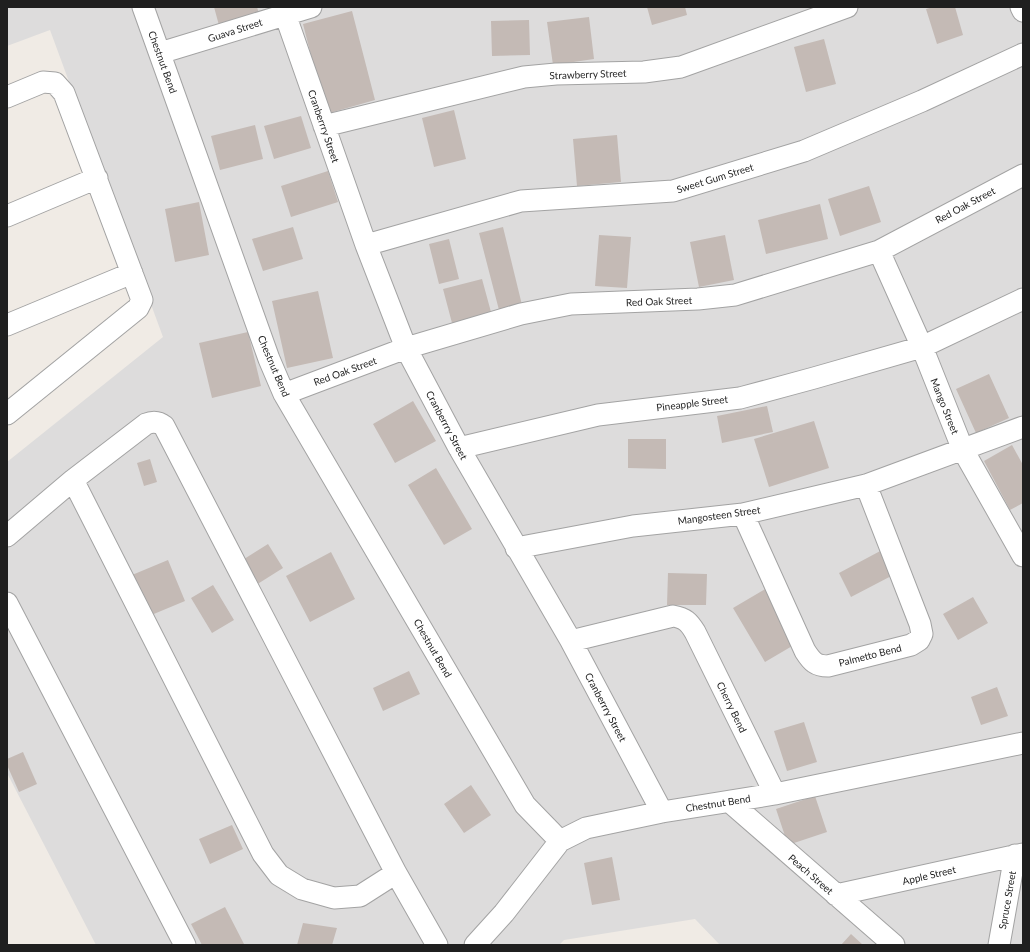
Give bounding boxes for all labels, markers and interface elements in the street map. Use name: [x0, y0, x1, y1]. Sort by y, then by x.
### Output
street label: Guava Street: [206, 15, 264, 44]
street label: Chestnut Bend: [146, 29, 180, 95]
street label: Strawberry Street: [549, 67, 627, 81]
street label: Cranberrry Street: [306, 88, 342, 164]
street label: Sweet Gum Street: [675, 161, 755, 195]
street label: Red Oak Street: [933, 184, 997, 226]
street label: Red Oak Street: [626, 294, 693, 308]
street label: Chestnut Bend: [256, 333, 292, 399]
street label: Red Oak Street: [312, 354, 379, 388]
street label: Mango Street: [928, 376, 962, 436]
street label: Cranberrry Street: [424, 388, 470, 462]
street label: Pineapple Street: [656, 393, 729, 413]
street label: Mangosteen Street: [677, 503, 762, 527]
street label: Chestnut Bend: [411, 617, 455, 679]
street label: Palmetto Bend: [837, 641, 903, 669]
street label: Cranberrry Street: [583, 670, 629, 744]
street label: Cherry Bend: [715, 680, 749, 734]
street label: Chestnut Bend: [685, 792, 751, 814]
street label: Peach Street: [786, 851, 836, 897]
street label: Apple Street: [901, 863, 957, 887]
street label: Spruce Street: [996, 870, 1018, 930]

